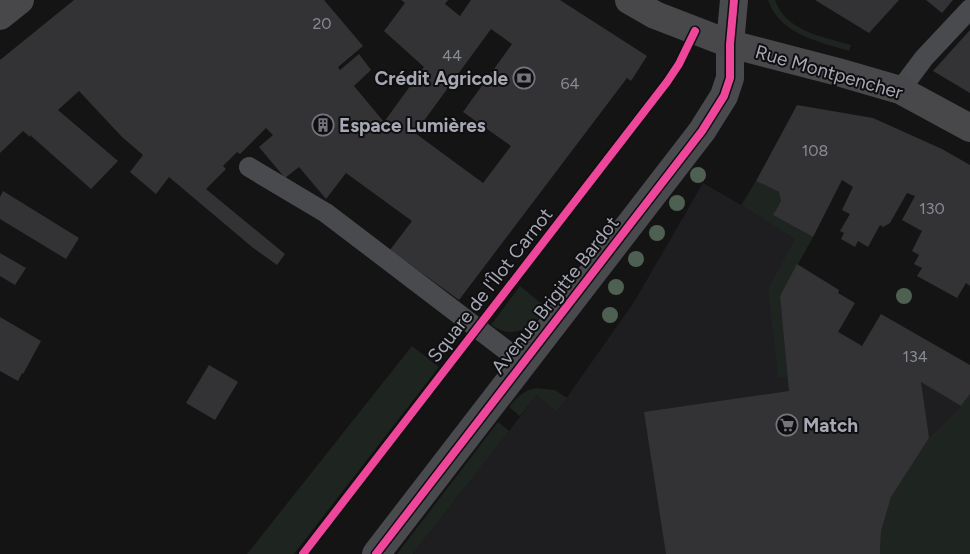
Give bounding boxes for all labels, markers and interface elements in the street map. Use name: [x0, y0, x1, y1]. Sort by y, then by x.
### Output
house number: 20: [312, 14, 332, 33]
street label: Rue Montpencher: [753, 40, 906, 104]
house number: 44: [442, 46, 462, 65]
bank icon: Crédit Agricole: [512, 66, 536, 90]
place label: Crédit Agricole: [374, 67, 508, 90]
house number: 64: [561, 74, 580, 93]
building icon: Espace Lumières: [311, 113, 335, 137]
place label: Espace Lumières: [339, 114, 486, 137]
house number: 108: [802, 141, 828, 160]
house number: 130: [919, 199, 945, 218]
street label: Square de l'Îlot Carnot: [423, 203, 557, 367]
street label: Avenue Brigitte Bardot: [486, 212, 624, 378]
house number: 134: [902, 347, 928, 366]
supermarket icon: Match: [775, 413, 799, 437]
place label: Match: [803, 414, 858, 437]

